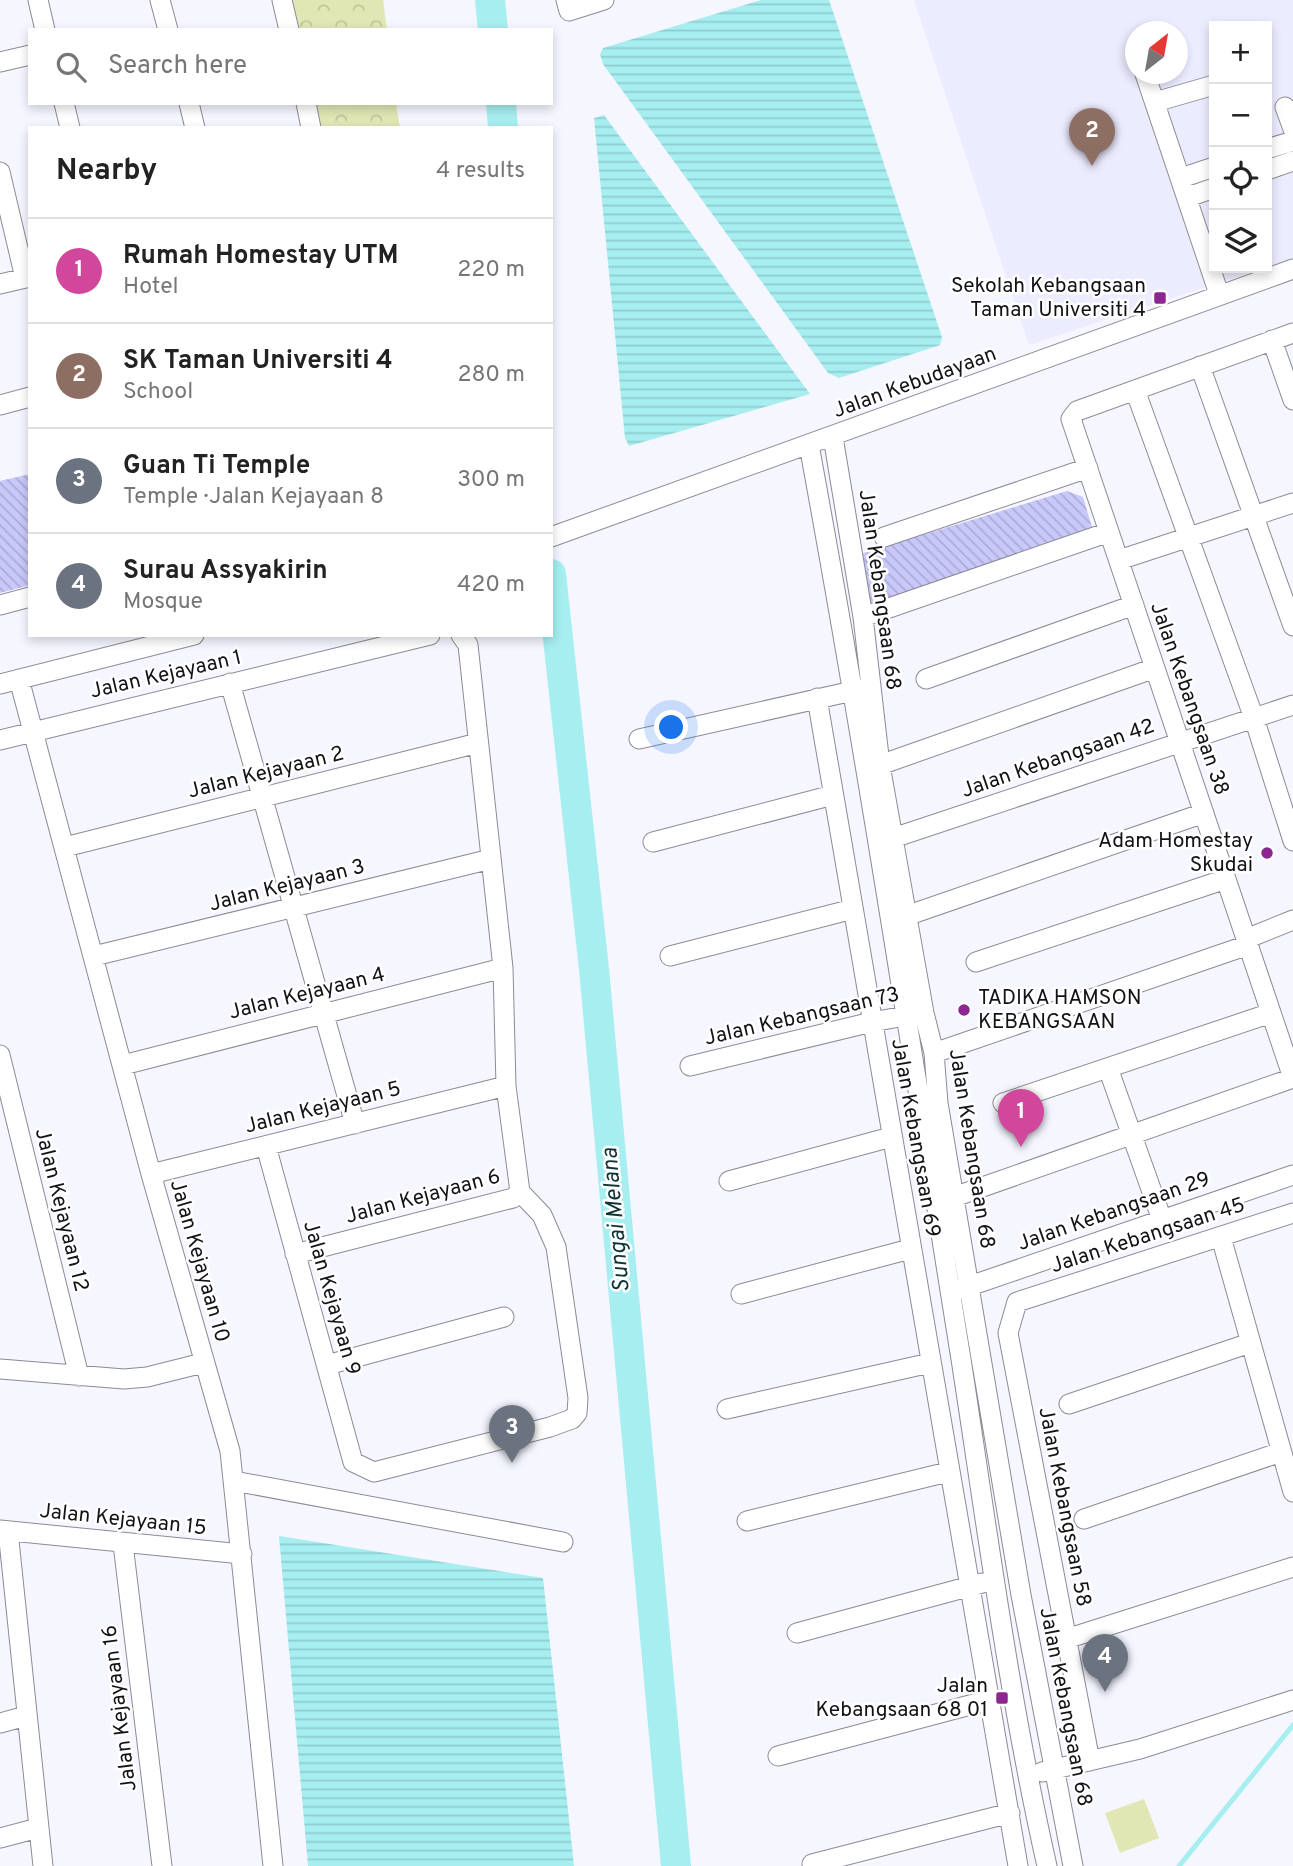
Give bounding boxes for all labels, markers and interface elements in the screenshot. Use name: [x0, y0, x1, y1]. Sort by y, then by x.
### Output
north arrow: [1125, 21, 1188, 84]
map controls: [1209, 21, 1272, 273]
button: +: [1209, 21, 1272, 84]
search box: [28, 28, 553, 105]
icon: search: [52, 48, 90, 86]
text: Search here: [108, 50, 247, 83]
button: −: [1209, 84, 1272, 147]
pin: 2: [1069, 108, 1115, 166]
button: locate: [1209, 147, 1272, 210]
text: Nearby: [56, 153, 157, 190]
text: 4 results: [436, 157, 525, 186]
button: layers: [1209, 210, 1272, 273]
text: Rumah Homestay UTM: [123, 240, 399, 273]
text: 1: [74, 256, 84, 285]
text: 220 m: [457, 256, 525, 285]
text: Hotel: [123, 273, 179, 302]
place label: Sekolah Kebangsaan Taman Universiti 4: [951, 273, 1146, 324]
marker: Sekolah Kebangsaan Taman Universiti 4: [1152, 290, 1168, 306]
street label: Jalan Kebudayaan: [830, 341, 1000, 425]
text: SK Taman Universiti 4: [123, 345, 393, 378]
text: 2: [72, 361, 86, 390]
text: 280 m: [457, 361, 525, 390]
text: School: [123, 378, 193, 407]
text: Guan Ti Temple: [123, 450, 310, 483]
text: 3: [72, 466, 86, 495]
text: 300 m: [457, 466, 525, 495]
text: Temple · Jalan Kejayaan 8: [123, 483, 384, 512]
street label: Jalan Kebangsaan 68: [852, 488, 906, 692]
text: Surau Assyakirin: [123, 555, 328, 588]
text: 4: [72, 571, 86, 600]
text: 420 m: [457, 571, 525, 600]
text: Mosque: [123, 588, 203, 617]
street label: Jalan Kebangsaan 38: [1143, 599, 1235, 799]
street label: Jalan Kejayaan 1: [88, 644, 244, 706]
your location: [654, 710, 688, 744]
street label: Jalan Kebangsaan 42: [958, 713, 1158, 805]
street label: Jalan Kejayaan 2: [185, 741, 347, 805]
place label: Adam Homestay Skudai: [1098, 828, 1253, 879]
marker: Adam Homestay Skudai: [1259, 845, 1275, 861]
street label: Jalan Kejayaan 3: [206, 854, 368, 918]
street label: Jalan Kejayaan 4: [226, 962, 388, 1026]
street label: Jalan Kebangsaan 73: [702, 981, 902, 1053]
place label: TADIKA HAMSON KEBANGSAAN: [978, 985, 1142, 1036]
marker: TADIKA HAMSON KEBANGSAAN: [956, 1002, 972, 1018]
street label: Jalan Kebangsaan 69: [884, 1037, 946, 1239]
street label: Jalan Kebangsaan 68: [942, 1047, 1000, 1251]
street label: Jalan Kejayaan 5: [242, 1076, 404, 1140]
pin: 1: [998, 1089, 1044, 1147]
street label: Jalan Kejayaan 12: [28, 1125, 94, 1295]
water label: Sungai Melana: [596, 1146, 638, 1294]
street label: Jalan Kejayaan 6: [342, 1163, 504, 1231]
street label: Jalan Kebangsaan 29: [1014, 1166, 1214, 1258]
street label: Jalan Kejayaan 10: [163, 1176, 235, 1346]
street label: Jalan Kebangsaan 45: [1047, 1192, 1249, 1280]
street label: Jalan Kejayaan 9: [296, 1218, 366, 1378]
pin: 3: [489, 1405, 535, 1463]
street label: Jalan Kebangsaan 58: [1031, 1405, 1097, 1609]
street label: Jalan Kejayaan 15: [38, 1498, 208, 1542]
street label: Jalan Kebangsaan 68: [1032, 1605, 1098, 1809]
street label: Jalan Kejayaan 16: [96, 1623, 144, 1793]
pin: 4: [1082, 1634, 1128, 1692]
place label: Jalan Kebangsaan 68 01: [816, 1673, 988, 1724]
marker: Jalan Kebangsaan 68 01: [994, 1690, 1010, 1706]

